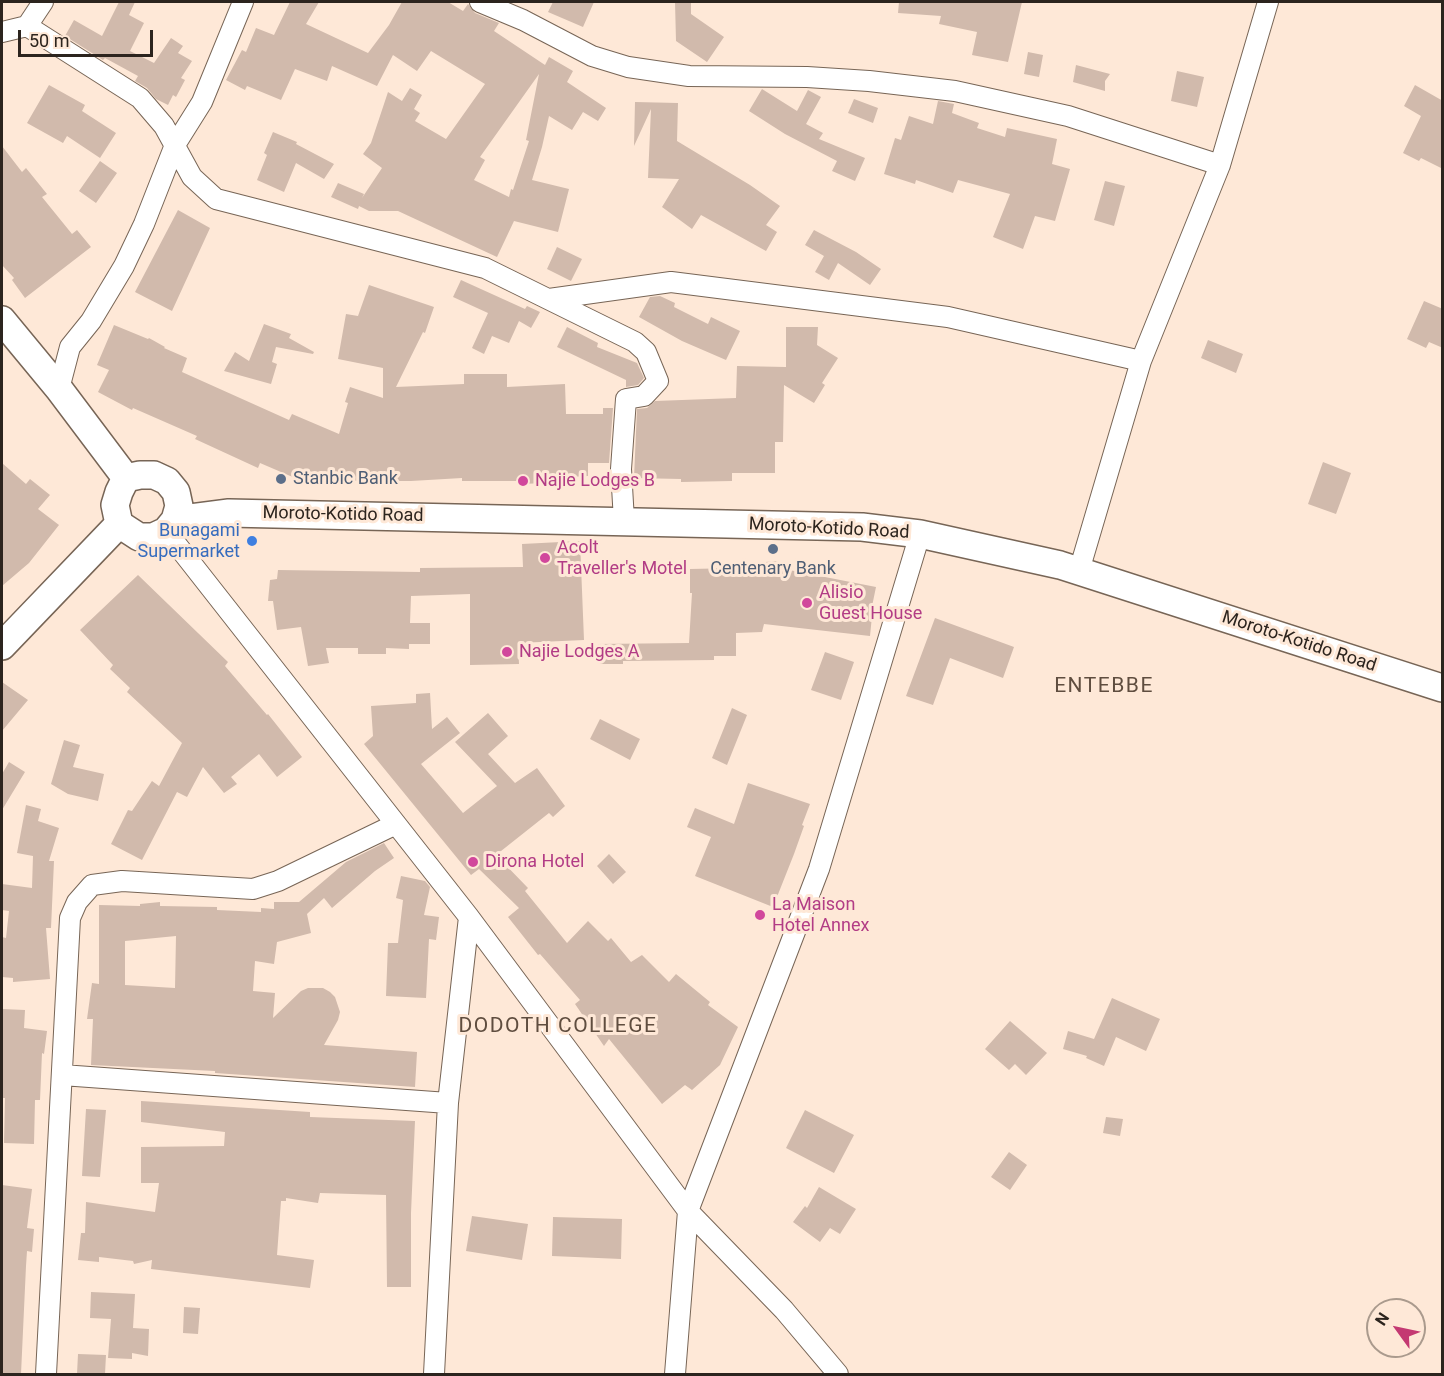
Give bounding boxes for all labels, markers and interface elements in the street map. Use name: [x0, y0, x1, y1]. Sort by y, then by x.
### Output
scale bar: [21, 18, 156, 56]
text: 50 m: [29, 30, 69, 51]
place label: Stanbic Bank: [293, 468, 398, 490]
place label: Najie Lodges B: [535, 470, 655, 492]
marker: Stanbic Bank: [274, 472, 288, 486]
marker: Najie Lodges B: [516, 474, 530, 488]
street label: Moroto-Kotido Road: [262, 503, 424, 527]
street label: Moroto-Kotido Road: [748, 514, 910, 544]
place label: Bunagami Supermarket: [138, 520, 240, 562]
marker: Bunagami Supermarket: [245, 534, 259, 548]
place label: Acolt Traveller's Motel: [557, 537, 687, 580]
marker: Centenary Bank: [766, 542, 780, 556]
marker: Acolt Traveller's Motel: [538, 551, 552, 565]
place label: Centenary Bank: [710, 558, 836, 580]
place label: Alisio Guest House: [819, 582, 922, 624]
marker: Alisio Guest House: [800, 596, 814, 610]
street label: Moroto-Kotido Road: [1219, 607, 1379, 677]
place label: Najie Lodges A: [519, 641, 640, 663]
marker: Najie Lodges A: [500, 645, 514, 659]
district label: ENTEBBE: [1054, 674, 1154, 700]
place label: Dirona Hotel: [485, 851, 584, 873]
marker: Dirona Hotel: [466, 855, 480, 869]
place label: La Maison Hotel Annex: [772, 894, 869, 936]
marker: La Maison Hotel Annex: [753, 908, 767, 922]
district label: DODOTH COLLEGE: [459, 1014, 657, 1040]
north arrow: [1366, 1298, 1426, 1358]
text: N: [1371, 1309, 1393, 1329]

